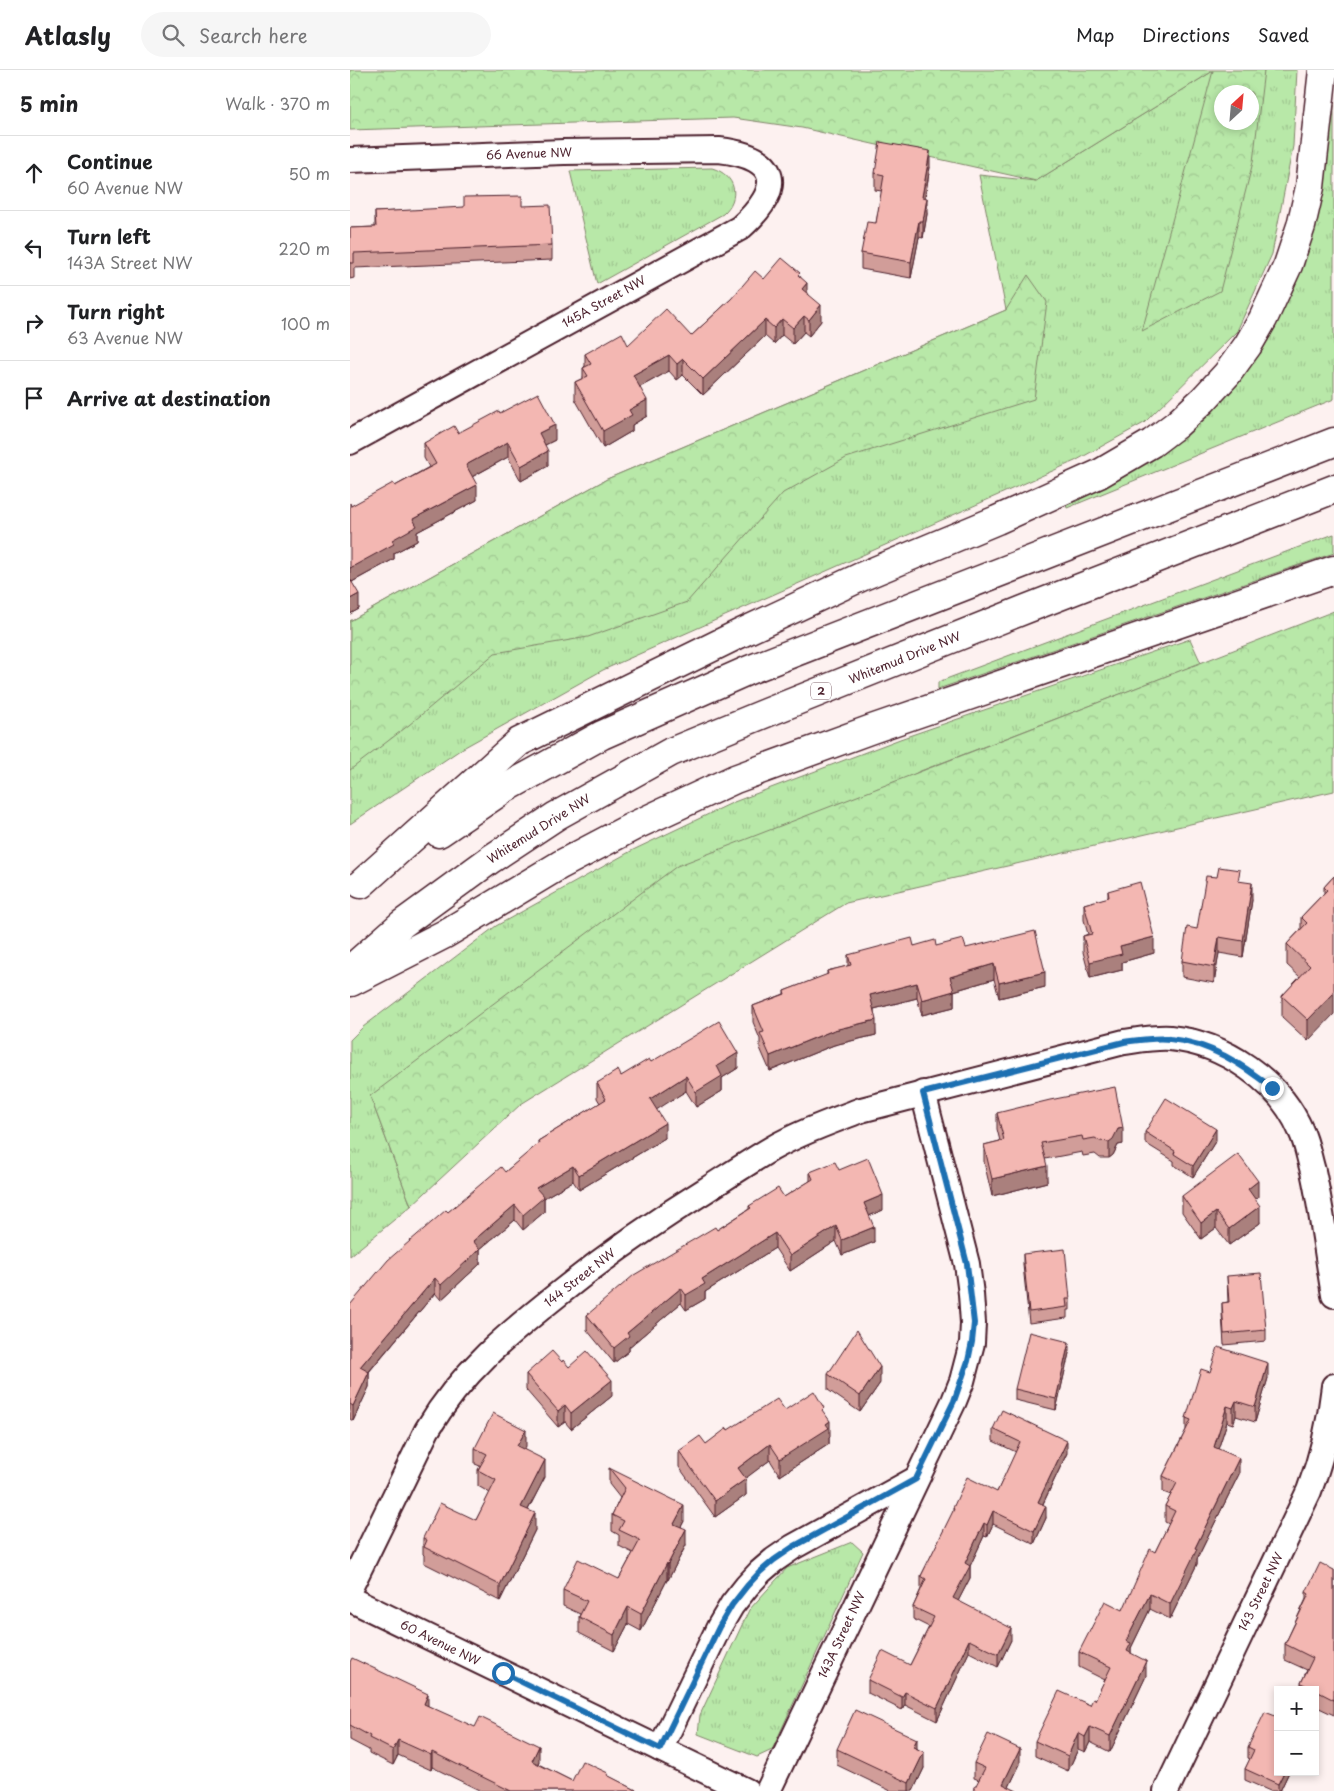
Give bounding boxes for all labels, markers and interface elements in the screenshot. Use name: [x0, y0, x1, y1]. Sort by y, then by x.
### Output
search box: [141, 12, 491, 57]
text: Atlasly: [25, 17, 111, 53]
icon: search: [159, 21, 187, 49]
text: Search here: [199, 21, 308, 49]
text: Map: [1076, 21, 1114, 48]
text: Directions: [1142, 21, 1230, 48]
text: Saved: [1258, 21, 1309, 48]
north arrow: [1214, 85, 1259, 130]
text: 5 min: [20, 87, 78, 119]
text: Walk · 370 m: [225, 91, 330, 115]
street label: 66 Avenue NW: [486, 142, 573, 163]
text: Continue: [67, 147, 153, 175]
icon: ahead: [20, 159, 48, 187]
text: 50 m: [289, 161, 330, 185]
text: 60 Avenue NW: [67, 175, 183, 199]
text: Turn left: [67, 222, 151, 250]
icon: left: [20, 234, 48, 262]
text: 220 m: [279, 236, 330, 260]
text: 143A Street NW: [67, 250, 193, 274]
street label: 145A Street NW: [558, 271, 649, 332]
text: Turn right: [67, 297, 165, 325]
icon: right: [20, 309, 48, 337]
text: 100 m: [281, 311, 330, 335]
text: 63 Avenue NW: [67, 325, 183, 349]
icon: arrive: [20, 384, 48, 412]
text: Arrive at destination: [67, 384, 271, 412]
street label: Whitemud Drive NW: [846, 626, 963, 688]
road number: 2: [811, 682, 831, 700]
street label: Whitemud Drive NW: [483, 789, 594, 867]
route end: [1261, 1077, 1284, 1100]
street label: 144 Street NW: [540, 1244, 619, 1311]
street label: 143 Street NW: [1233, 1549, 1287, 1634]
street label: 143A Street NW: [813, 1588, 869, 1681]
street label: 60 Avenue NW: [397, 1615, 484, 1670]
route start: [492, 1662, 515, 1685]
map controls: [1274, 1686, 1319, 1776]
button: +: [1274, 1686, 1319, 1731]
button: −: [1274, 1731, 1319, 1776]

